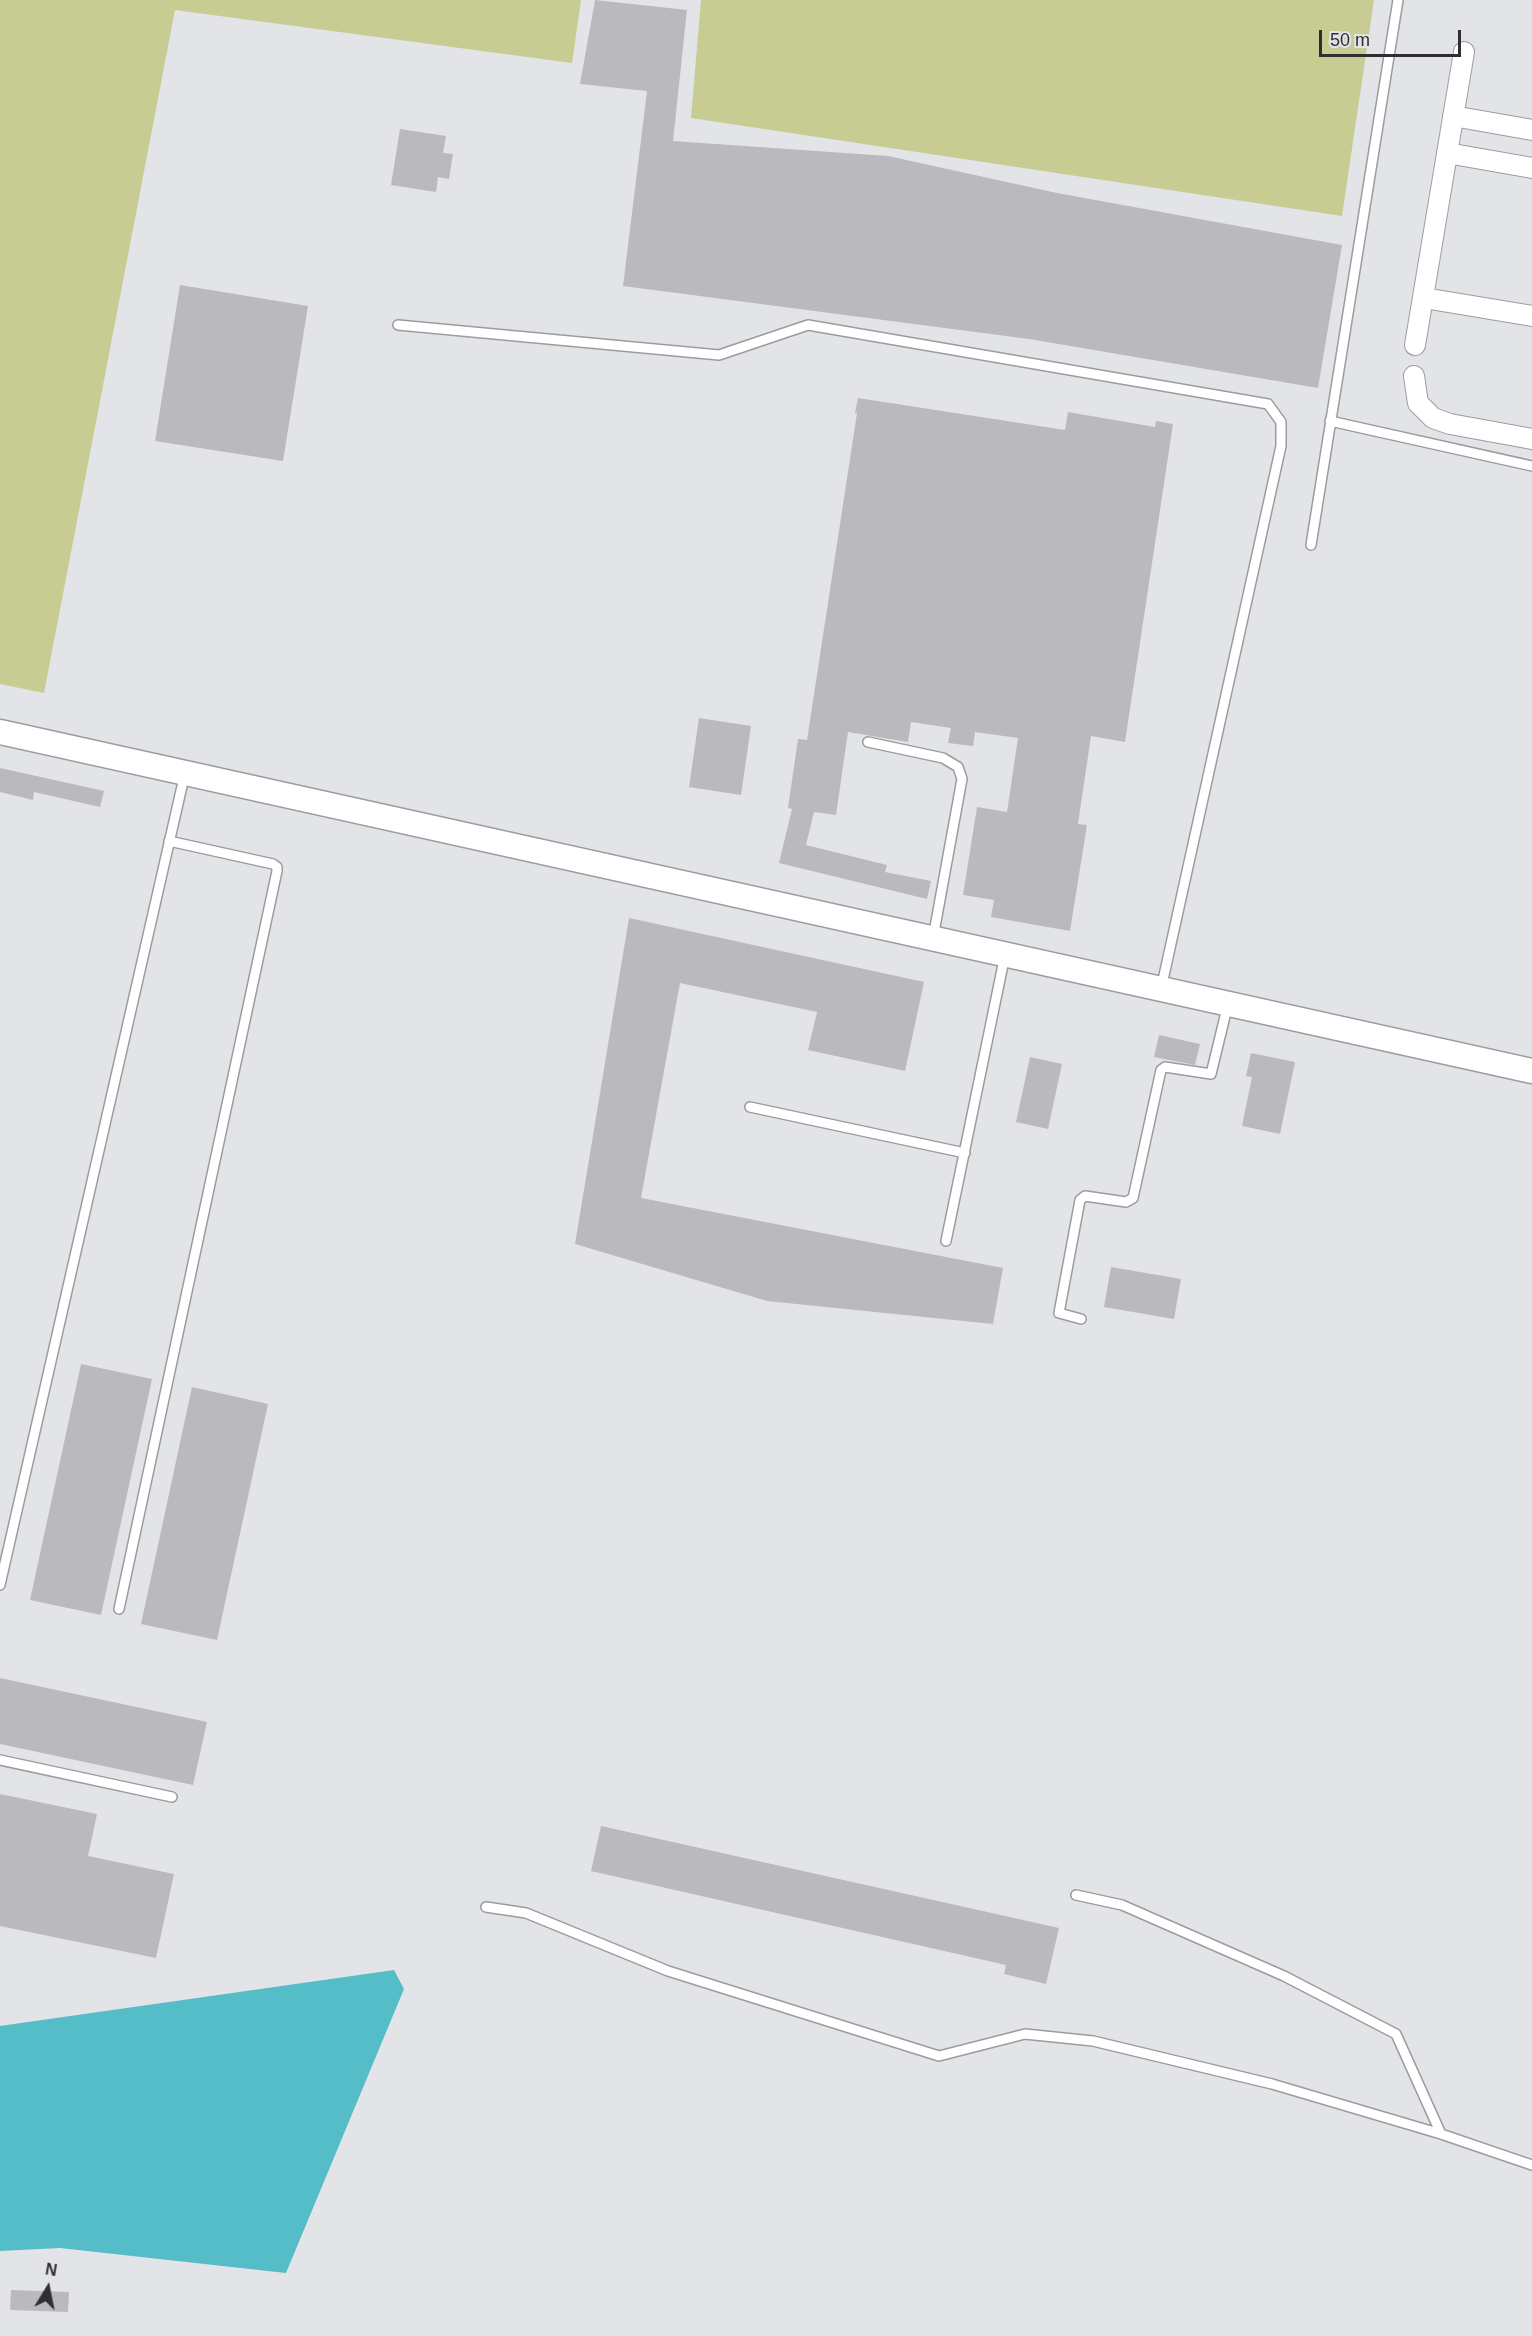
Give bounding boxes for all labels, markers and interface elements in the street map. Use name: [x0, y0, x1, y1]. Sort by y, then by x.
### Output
scale bar: [1322, 18, 1464, 56]
text: 50 m: [1330, 30, 1370, 50]
north arrow: [18, 2258, 78, 2318]
text: N: [44, 2260, 58, 2279]

